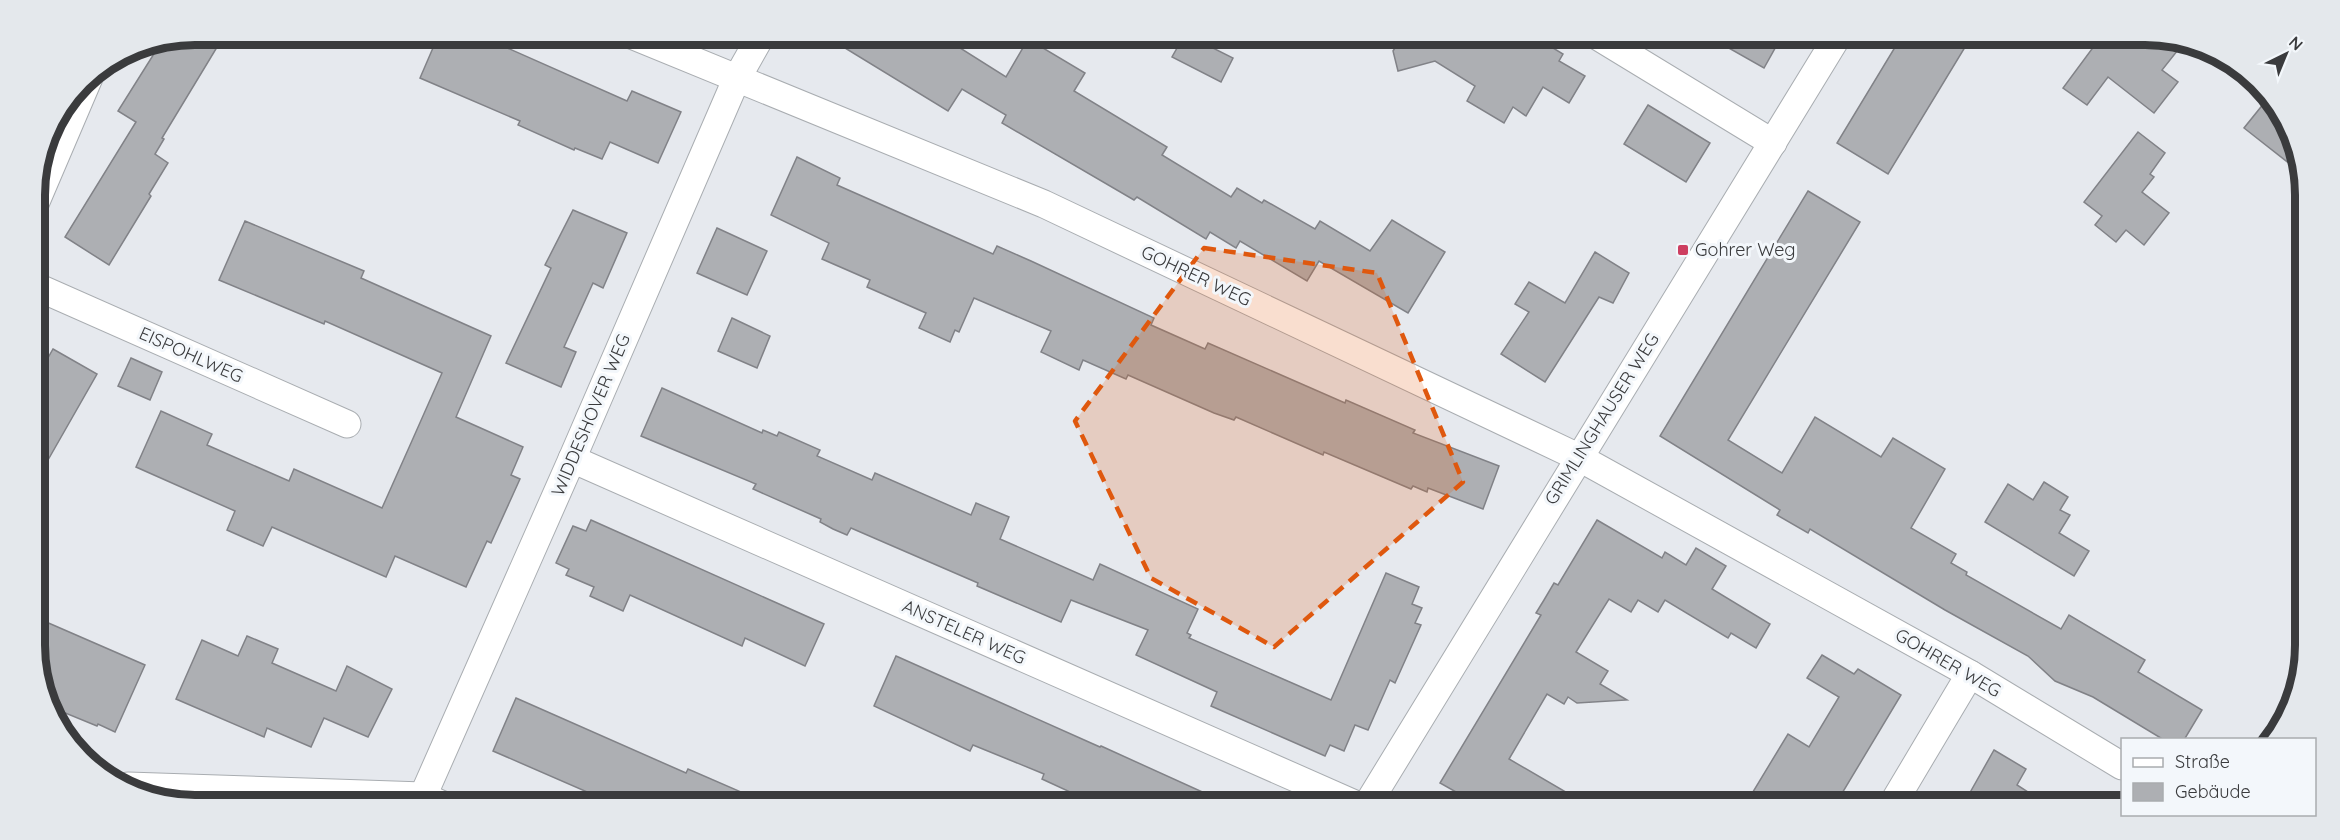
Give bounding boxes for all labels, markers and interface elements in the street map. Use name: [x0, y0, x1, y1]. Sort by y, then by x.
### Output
north arrow: [2256, 24, 2316, 84]
text: N: [2285, 32, 2307, 54]
place label: Gohrer Weg: [1695, 238, 1796, 261]
street label: GOHRER WEG: [1138, 240, 1255, 311]
marker: Gohrer Weg: [1676, 243, 1690, 257]
street label: EISPOHLWEG: [136, 321, 247, 388]
street label: GRIMLINGHAUSER WEG: [1539, 329, 1664, 509]
street label: WIDDESHOVER WEG: [546, 330, 635, 499]
street label: ANSTELER WEG: [899, 594, 1030, 669]
street label: GOHRER WEG: [1891, 623, 2005, 702]
legend: [2121, 738, 2316, 816]
text: Straße: [2175, 750, 2230, 773]
text: Gebäude: [2175, 780, 2251, 803]

